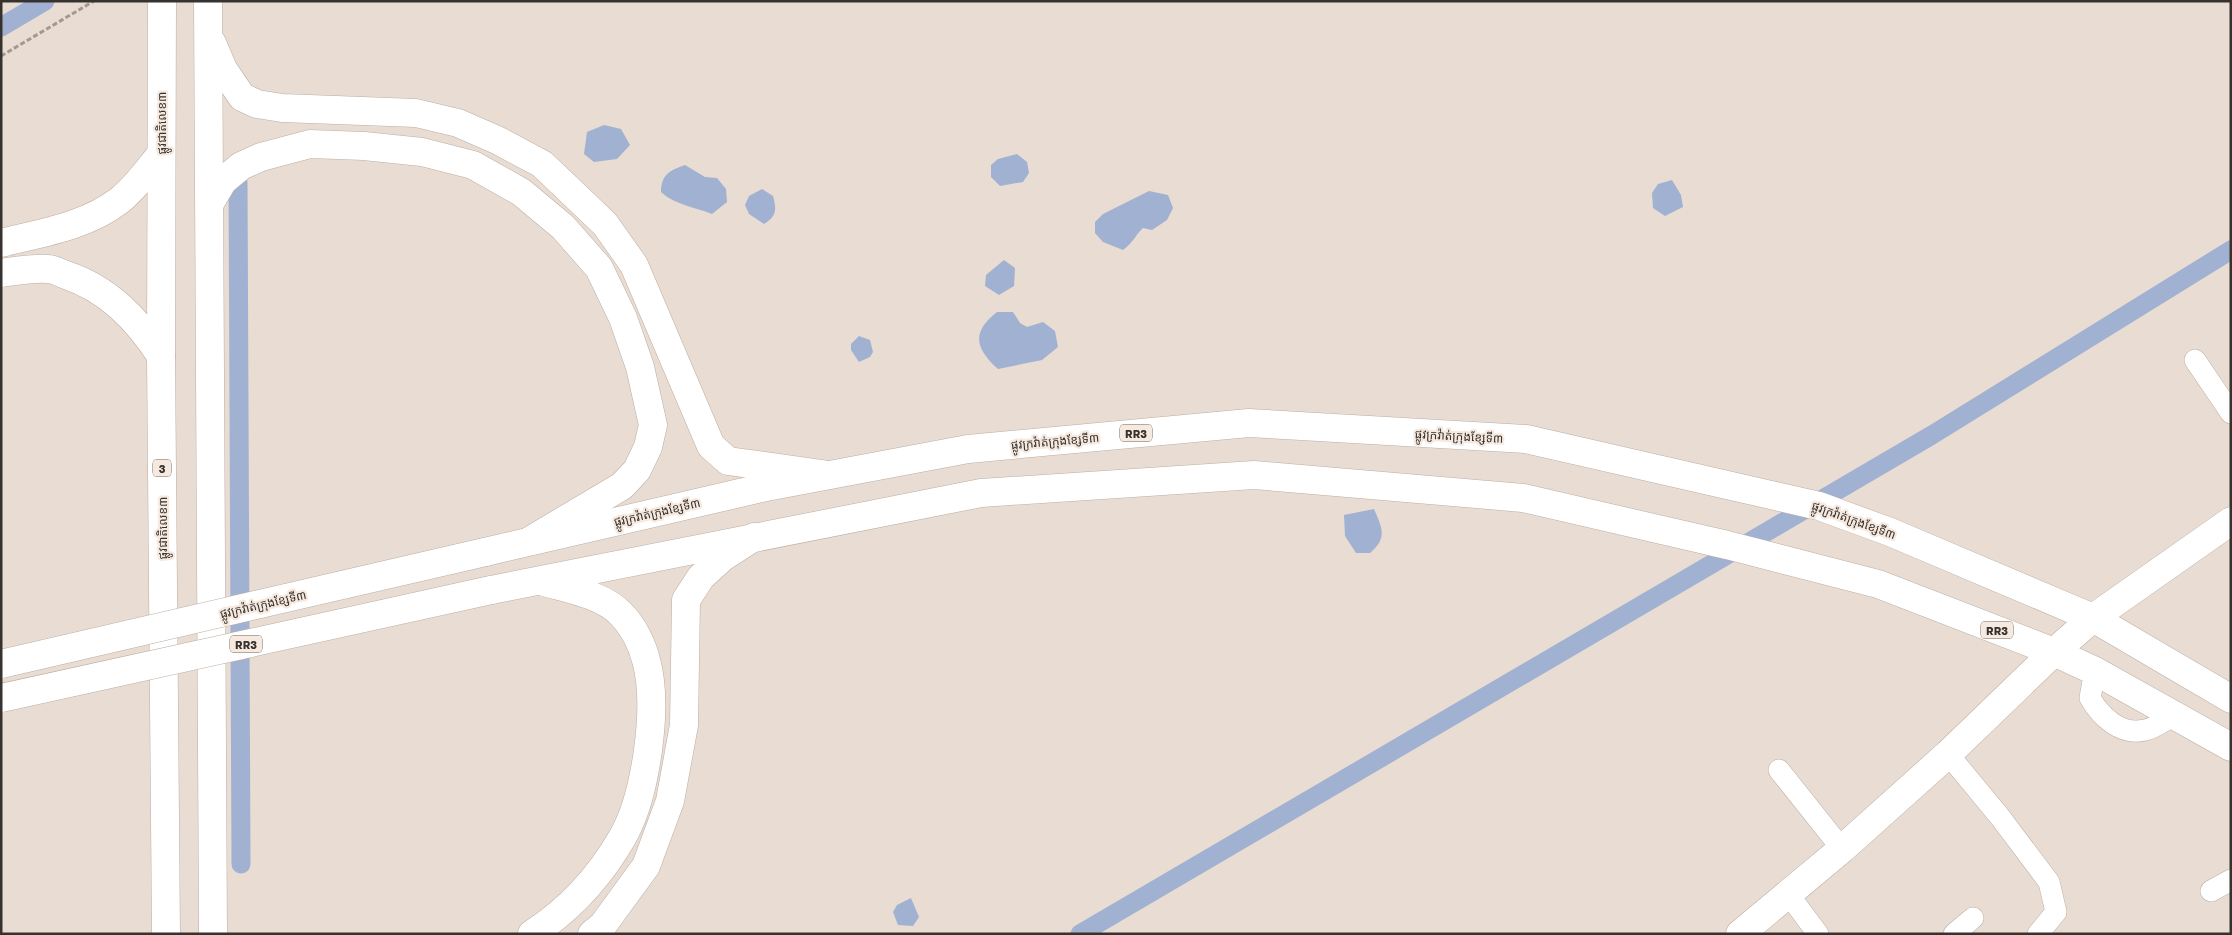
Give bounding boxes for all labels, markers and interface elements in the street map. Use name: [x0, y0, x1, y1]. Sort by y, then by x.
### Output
street label: ផ្លូវជាតិលេខ៣: [154, 92, 172, 154]
road number: RR3: [1120, 424, 1152, 442]
street label: ផ្លូវក្រវ៉ាត់ក្រុងខ្សែទី៣: [1414, 426, 1504, 449]
street label: ផ្លូវក្រវ៉ាត់ក្រុងខ្សែទី៣: [1010, 430, 1100, 456]
road number: 3: [153, 459, 171, 476]
street label: ផ្លូវក្រវ៉ាត់ក្រុងខ្សែទី៣: [612, 495, 703, 533]
street label: ផ្លូវជាតិលេខ៣: [155, 497, 173, 559]
street label: ផ្លូវក្រវ៉ាត់ក្រុងខ្សែទី៣: [1809, 498, 1898, 546]
street label: ផ្លូវក្រវ៉ាត់ក្រុងខ្សែទី៣: [218, 587, 309, 625]
road number: RR3: [1981, 622, 2013, 638]
road number: RR3: [230, 636, 262, 652]

